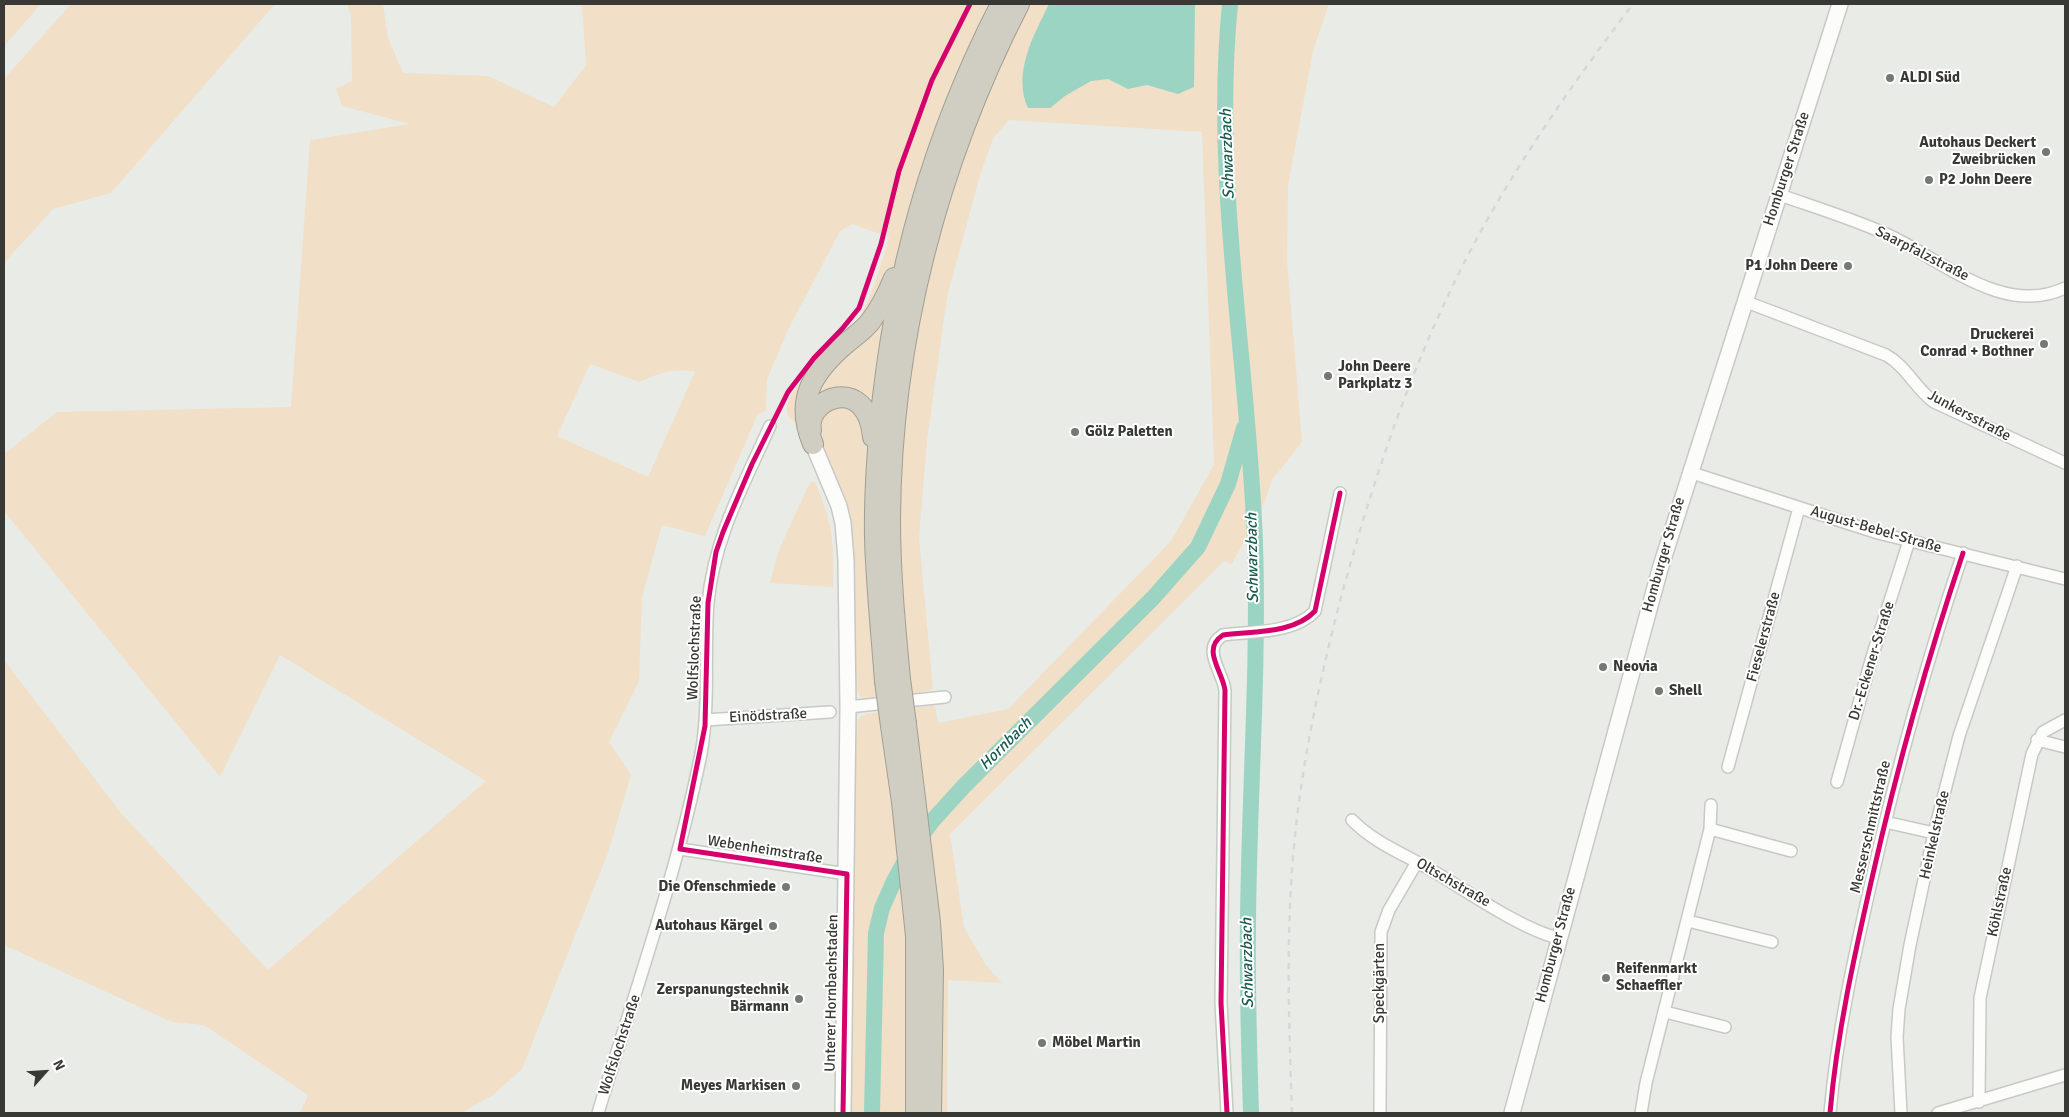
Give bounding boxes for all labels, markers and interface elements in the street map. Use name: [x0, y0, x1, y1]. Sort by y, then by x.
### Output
place label: ALDI Süd: [1900, 69, 1960, 87]
marker: ALDI Süd: [1884, 72, 1896, 84]
water label: Schwarzbach: [1217, 109, 1239, 199]
street label: Homburger Straße: [1760, 110, 1814, 228]
place label: Autohaus Deckert Zweibrücken: [1919, 134, 2036, 169]
marker: Autohaus Deckert Zweibrücken: [2040, 146, 2052, 158]
place label: P2 John Deere: [1939, 171, 2032, 189]
marker: P2 John Deere: [1923, 174, 1935, 186]
street label: Saarpfalzstraße: [1872, 223, 1972, 285]
place label: P1 John Deere: [1745, 257, 1838, 275]
marker: P1 John Deere: [1842, 260, 1854, 272]
place label: Druckerei Conrad + Bothner: [1920, 326, 2034, 361]
marker: Druckerei Conrad + Bothner: [2038, 338, 2050, 350]
place label: John Deere Parkplatz 3: [1338, 358, 1412, 393]
marker: John Deere Parkplatz 3: [1322, 370, 1334, 382]
street label: Junkersstraße: [1924, 387, 2014, 445]
place label: Gölz Paletten: [1085, 423, 1173, 441]
marker: Gölz Paletten: [1069, 426, 1081, 438]
street label: Homburger Straße: [1639, 495, 1689, 615]
street label: August-Bebel-Straße: [1808, 503, 1944, 557]
water label: Schwarzbach: [1243, 513, 1263, 603]
street label: Fieselerstraße: [1743, 590, 1785, 684]
street label: Wolfslochstraße: [684, 595, 706, 701]
street label: Dr.-Eckener-Straße: [1845, 599, 1899, 723]
place label: Neovia: [1613, 658, 1658, 676]
marker: Neovia: [1597, 661, 1609, 673]
place label: Shell: [1669, 682, 1702, 700]
marker: Shell: [1653, 685, 1665, 697]
street label: Einödstraße: [728, 705, 808, 727]
water label: Hornbach: [976, 714, 1036, 774]
street label: Messerschmittstraße: [1847, 759, 1895, 895]
street label: Heinkelstraße: [1916, 789, 1954, 881]
street label: Webenheimstraße: [706, 832, 824, 868]
street label: Oltschstraße: [1413, 855, 1493, 911]
street label: Köhlstraße: [1984, 866, 2016, 938]
place label: Die Ofenschmiede: [658, 878, 776, 896]
marker: Die Ofenschmiede: [780, 881, 792, 893]
street label: Homburger Straße: [1532, 885, 1580, 1005]
street label: Unterer Hornbachstaden: [822, 914, 842, 1072]
place label: Autohaus Kärgel: [655, 917, 763, 935]
water label: Schwarzbach: [1238, 918, 1258, 1008]
marker: Autohaus Kärgel: [767, 920, 779, 932]
street label: Speckgärten: [1371, 943, 1389, 1023]
place label: Reifenmarkt Schaeffler: [1616, 960, 1697, 995]
marker: Reifenmarkt Schaeffler: [1600, 972, 1612, 984]
place label: Zerspanungstechnik Bärmann: [657, 981, 789, 1016]
street label: Wolfslochstraße: [595, 992, 645, 1098]
marker: Zerspanungstechnik Bärmann: [793, 993, 805, 1005]
place label: Möbel Martin: [1052, 1034, 1141, 1052]
marker: Möbel Martin: [1036, 1037, 1048, 1049]
north arrow: [20, 1047, 70, 1097]
text: N: [49, 1057, 69, 1073]
place label: Meyes Markisen: [681, 1077, 786, 1095]
marker: Meyes Markisen: [790, 1080, 802, 1092]

